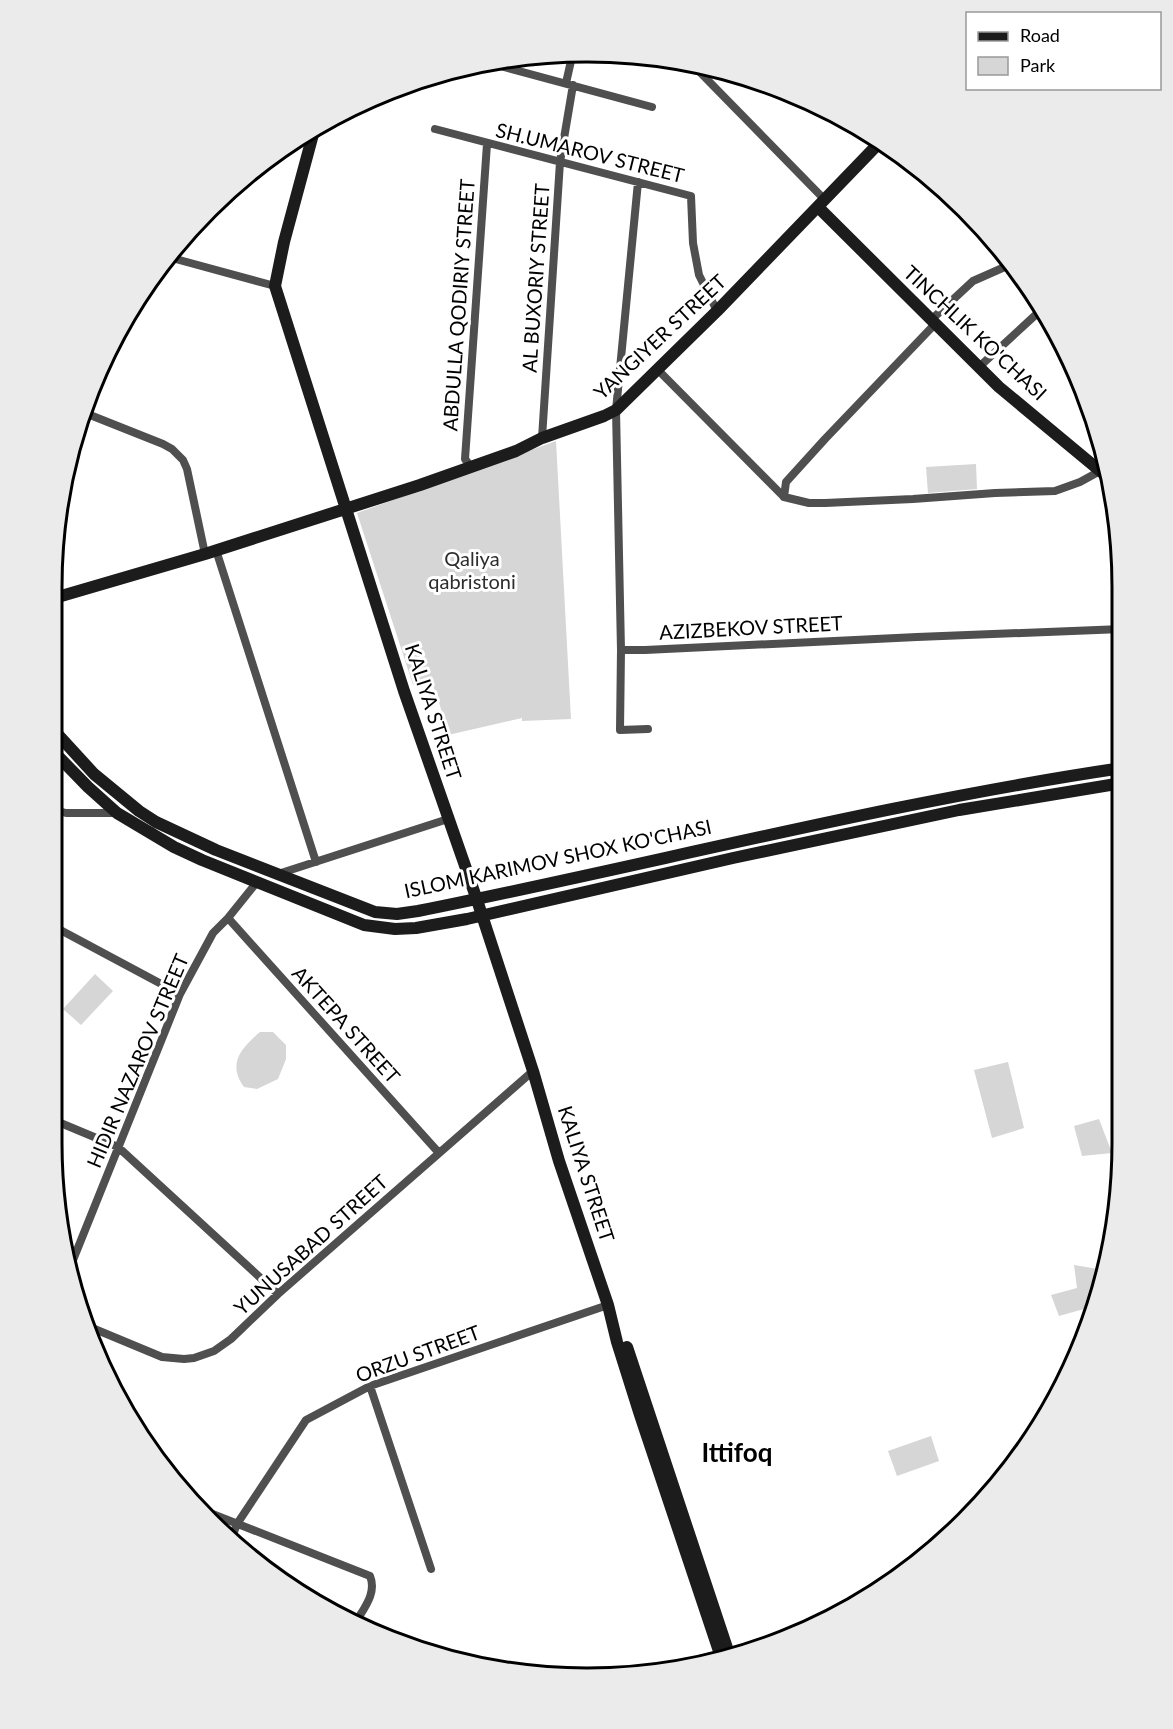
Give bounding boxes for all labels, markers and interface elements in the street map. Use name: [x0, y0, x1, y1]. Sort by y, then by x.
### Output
legend: [966, 12, 1161, 90]
text: Road: [1020, 24, 1060, 46]
text: Park: [1020, 54, 1056, 76]
street label: SH.UMAROV STREET: [494, 117, 687, 187]
street label: ABDULLA QODIRIY STREET: [437, 178, 479, 432]
street label: AL BUXORIY STREET: [516, 182, 554, 373]
street label: TINCHLIK KO'CHASI: [899, 260, 1052, 405]
street label: YANGIYER STREET: [588, 269, 730, 404]
park label: Qaliya qabristoni: [428, 546, 516, 593]
street label: AZIZBEKOV STREET: [659, 610, 844, 644]
street label: KALIYA STREET: [401, 641, 467, 783]
street label: ISLOM KARIMOV SHOX KO'CHASI: [402, 814, 714, 902]
street label: HIDIR NAZAROV STREET: [81, 950, 193, 1171]
street label: AKTEPA STREET: [288, 961, 406, 1088]
street label: KALIYA STREET: [554, 1103, 620, 1245]
street label: YUNUSABAD STREET: [229, 1169, 392, 1319]
street label: ORZU STREET: [352, 1319, 483, 1387]
district label: Ittifoq: [701, 1436, 773, 1468]

